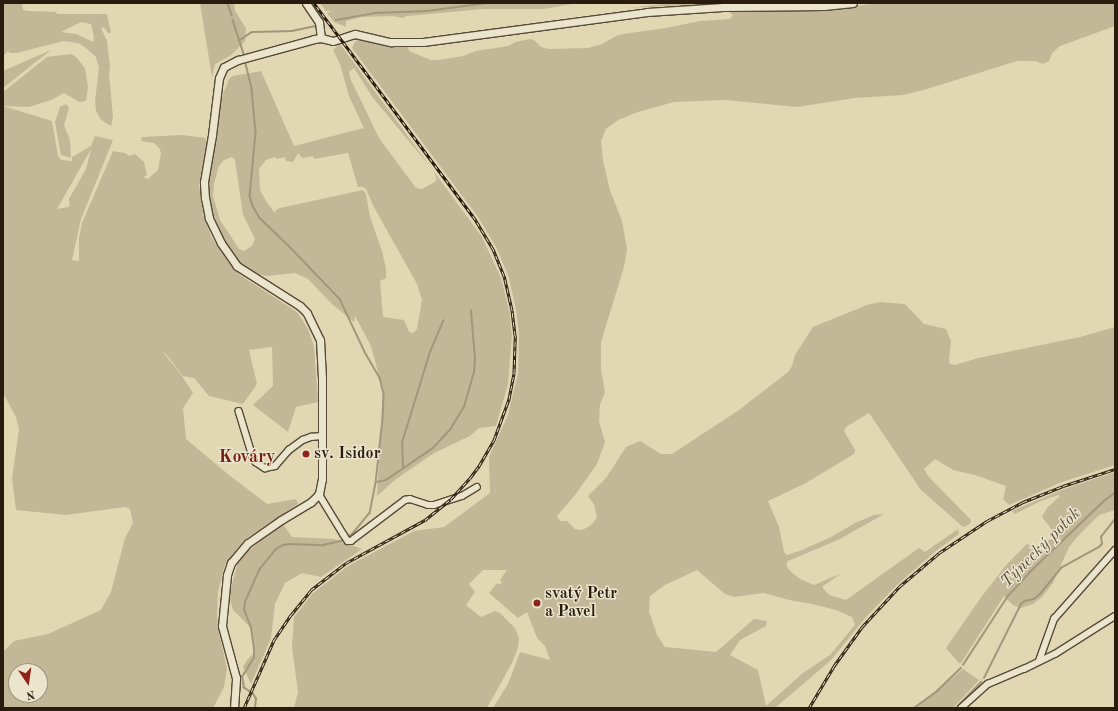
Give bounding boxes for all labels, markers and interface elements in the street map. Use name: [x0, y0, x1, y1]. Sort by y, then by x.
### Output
place label: sv. Isidor: [314, 444, 381, 464]
district label: Kováry: [219, 446, 275, 468]
marker: sv. Isidor: [301, 449, 311, 459]
water label: Týnecký potok: [997, 504, 1085, 592]
place label: svatý Petr a Pavel: [545, 584, 617, 622]
marker: svatý Petr a Pavel: [532, 598, 542, 608]
north arrow: [8, 663, 48, 703]
text: N: [25, 688, 36, 701]

